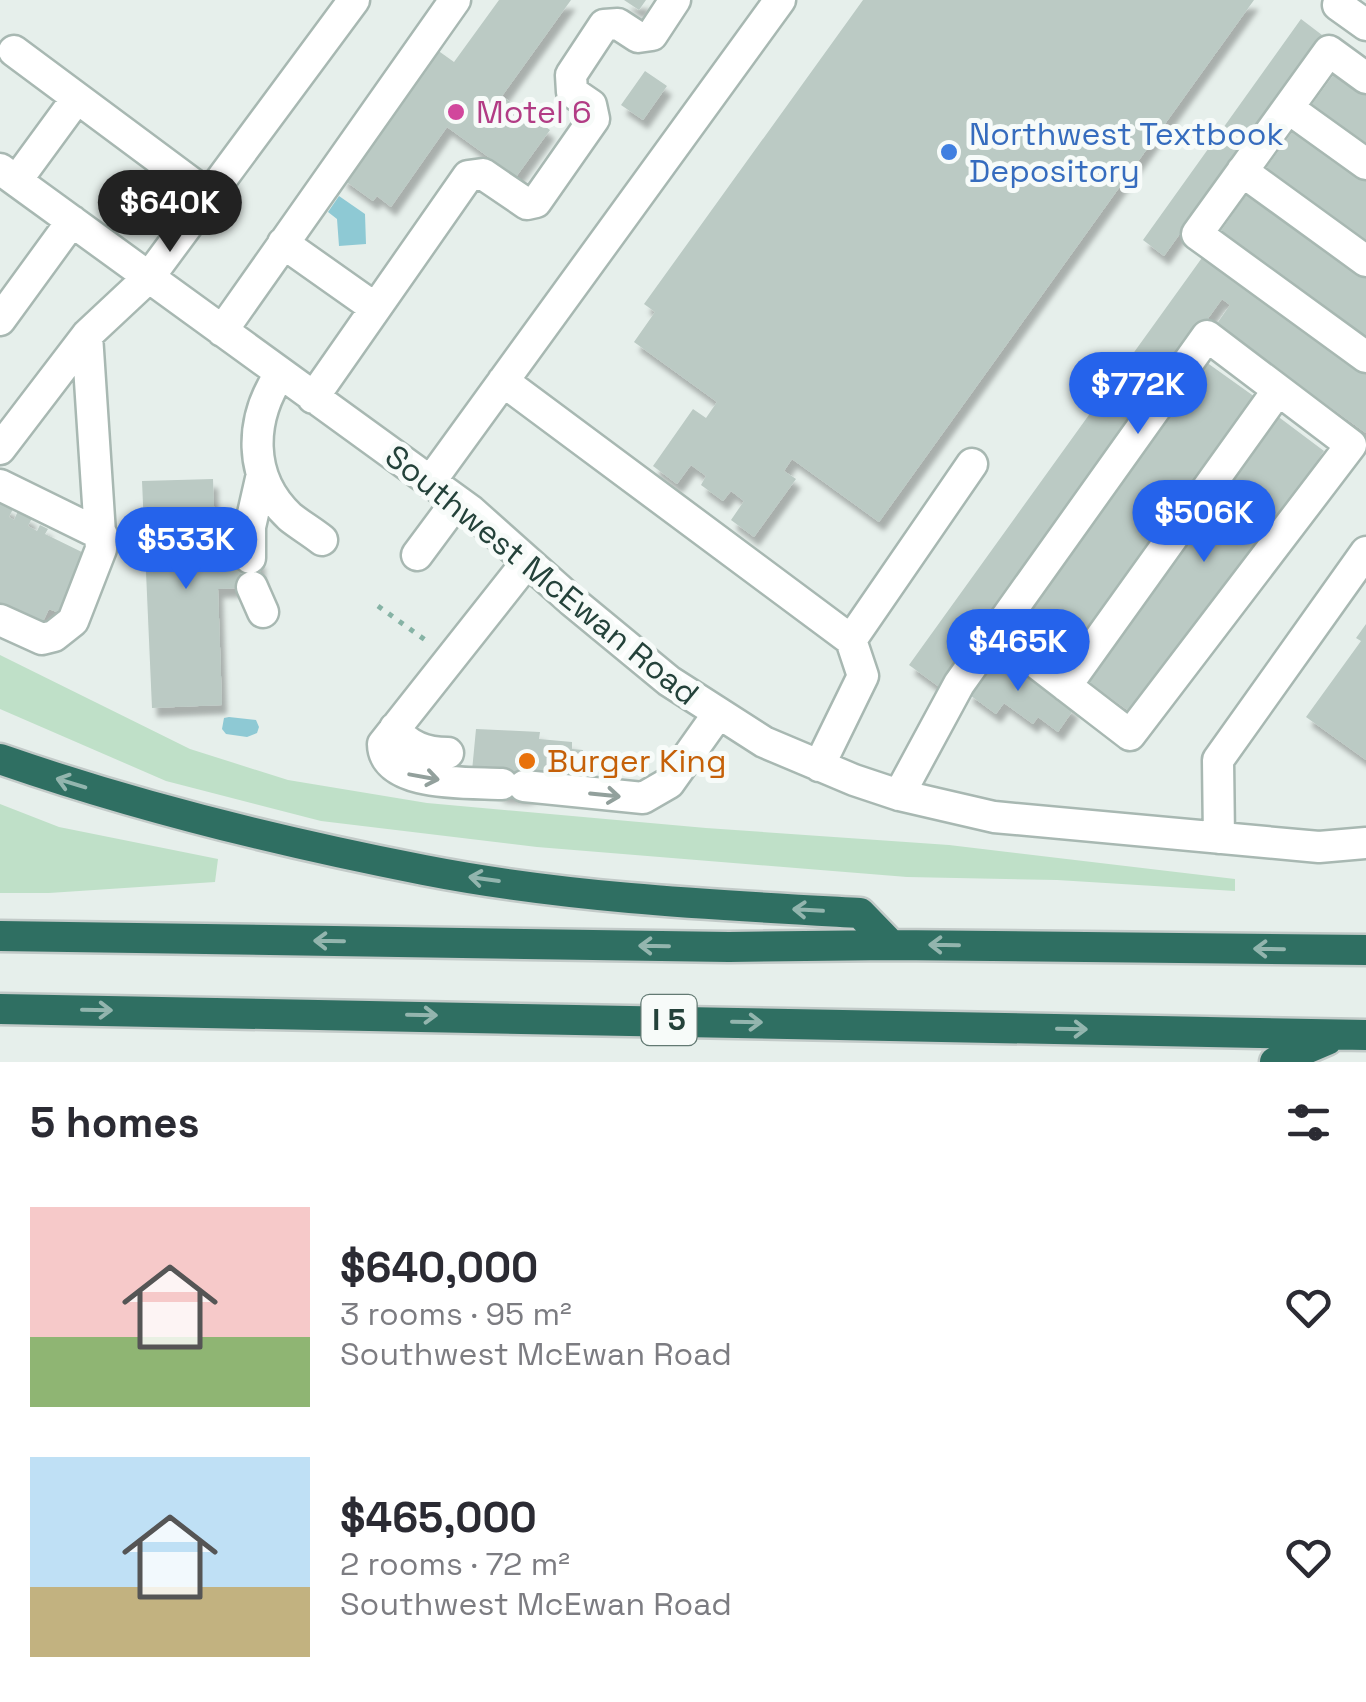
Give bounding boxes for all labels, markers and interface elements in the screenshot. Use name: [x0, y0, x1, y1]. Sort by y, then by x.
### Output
place label: Motel 6: [476, 92, 592, 132]
marker: Motel 6: [445, 101, 467, 123]
place label: Northwest Textbook Depository: [969, 114, 1284, 191]
marker: Northwest Textbook Depository: [938, 141, 960, 163]
pin: $640K: [100, 170, 240, 255]
text: $640K: [120, 182, 220, 222]
pin: $772K: [1068, 352, 1208, 437]
text: $772K: [1091, 364, 1185, 404]
street label: Southwest McEwan Road: [377, 436, 707, 714]
pin: $506K: [1134, 480, 1274, 565]
text: $506K: [1154, 492, 1254, 532]
pin: $533K: [116, 507, 256, 592]
text: $533K: [137, 519, 235, 559]
pin: $465K: [948, 609, 1088, 694]
text: $465K: [969, 621, 1067, 661]
place label: Burger King: [547, 741, 727, 781]
marker: Burger King: [516, 750, 538, 772]
one-way arrow: [407, 768, 439, 787]
one-way arrow: [56, 773, 88, 791]
one-way arrow: [588, 786, 621, 805]
one-way arrow: [469, 870, 501, 888]
one-way arrow: [792, 900, 824, 919]
one-way arrow: [313, 932, 346, 951]
one-way arrow: [638, 936, 670, 956]
one-way arrow: [928, 936, 960, 954]
one-way arrow: [1253, 940, 1286, 958]
road number: I 5: [642, 995, 696, 1045]
one-way arrow: [81, 1001, 113, 1020]
one-way arrow: [406, 1006, 438, 1024]
one-way arrow: [731, 1013, 763, 1032]
one-way arrow: [1056, 1020, 1088, 1039]
icon: filters: [1281, 1095, 1336, 1150]
text: 5 homes: [30, 1096, 200, 1149]
text: $640,000: [340, 1241, 538, 1294]
icon: home: [110, 1247, 230, 1367]
icon: heart: [1281, 1280, 1336, 1335]
text: 3 rooms · 95 m²: [340, 1294, 572, 1334]
text: Southwest McEwan Road: [340, 1334, 732, 1374]
text: $465,000: [340, 1491, 537, 1544]
icon: home: [110, 1497, 230, 1617]
icon: heart: [1281, 1530, 1336, 1585]
text: 2 rooms · 72 m²: [340, 1544, 570, 1584]
text: Southwest McEwan Road: [340, 1584, 732, 1624]

